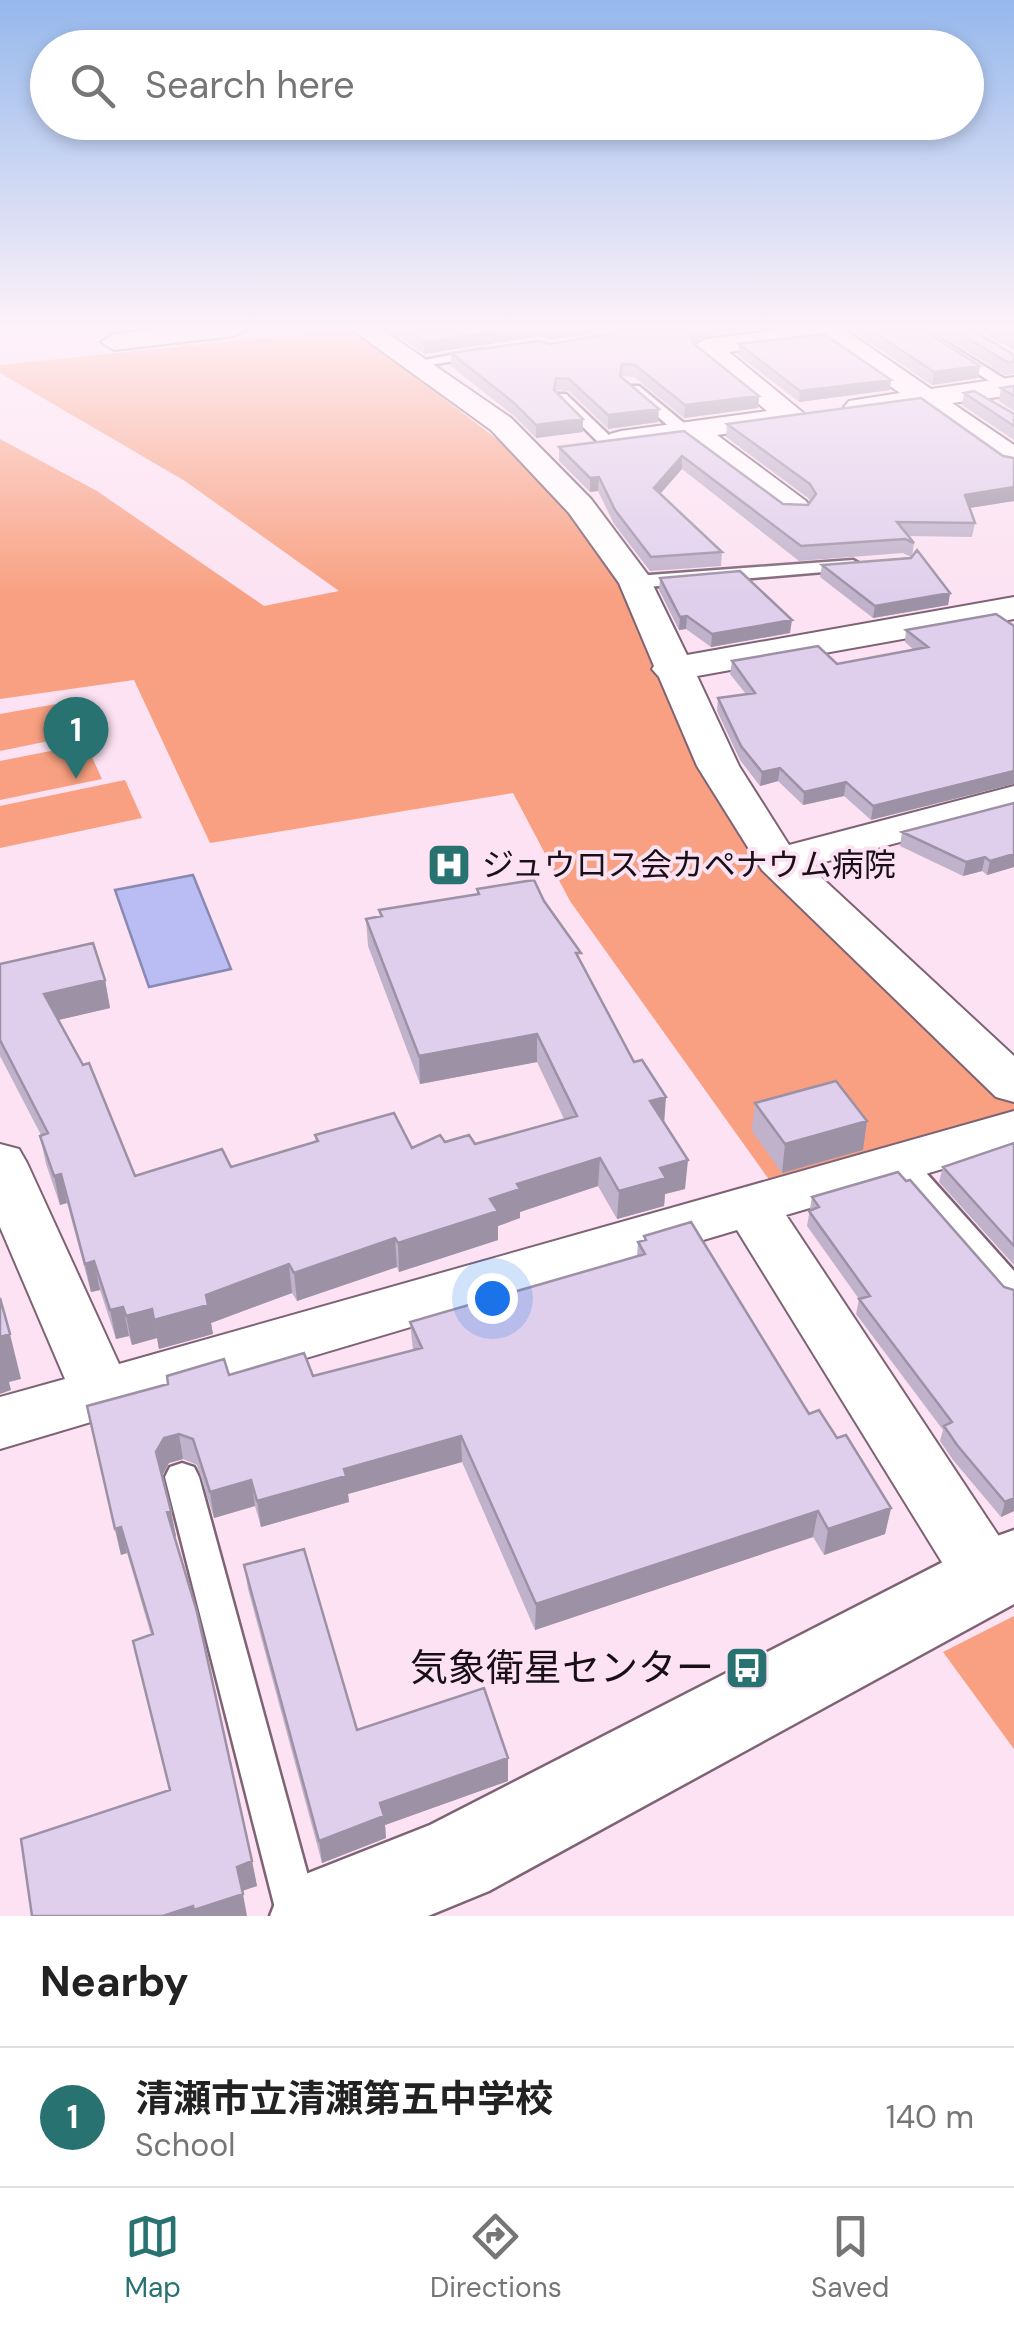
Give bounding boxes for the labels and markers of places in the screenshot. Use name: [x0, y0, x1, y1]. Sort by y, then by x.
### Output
pin: 1: [44, 696, 108, 779]
hospital icon: ジュウロス会カペナウム病院: [426, 842, 472, 888]
place label: ジュウロス会カペナウム病院: [482, 844, 896, 886]
place label: 気象衛星センター: [410, 1643, 714, 1693]
bus stop icon: 気象衛星センター: [724, 1645, 770, 1691]

